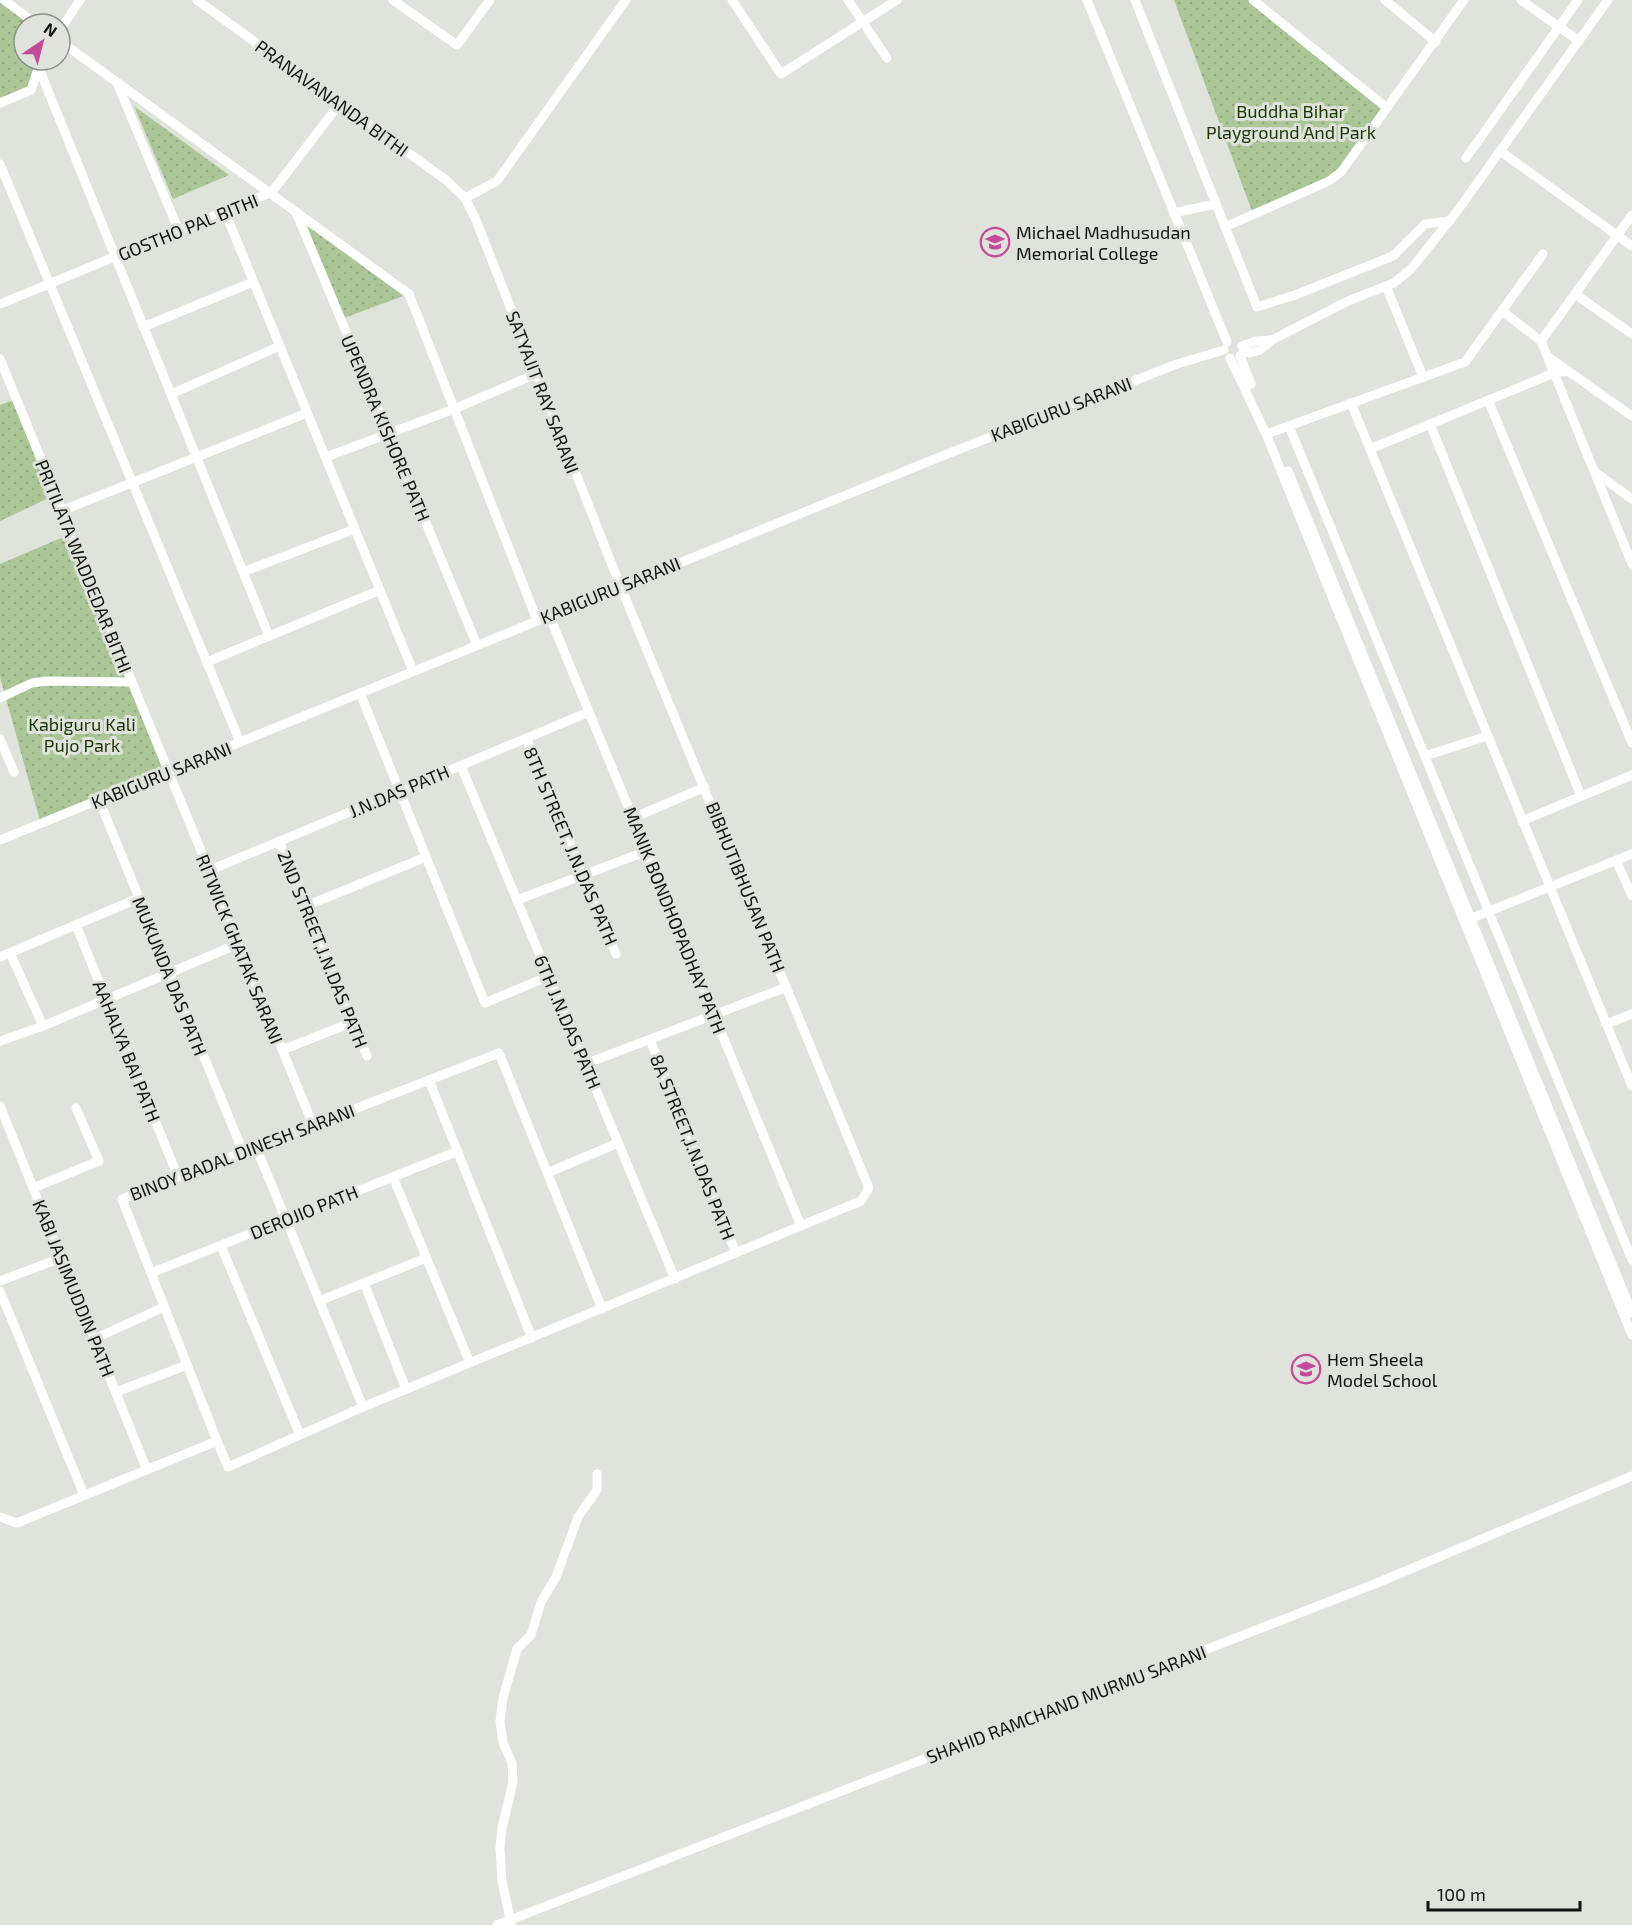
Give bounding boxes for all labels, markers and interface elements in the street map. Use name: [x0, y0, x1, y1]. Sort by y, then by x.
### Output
north arrow: [12, 12, 72, 72]
text: N: [41, 18, 61, 40]
street label: PRANAVANANDA BITHI: [251, 35, 413, 161]
park label: Buddha Bihar Playground And Park: [1206, 100, 1376, 143]
street label: GOSTHO PAL BITHI: [115, 189, 261, 265]
place label: Michael Madhusudan Memorial College: [1016, 221, 1191, 264]
school or university icon: Michael Madhusudan Memorial College: [979, 226, 1011, 258]
street label: SATYAJIT RAY SARANI: [502, 308, 584, 476]
street label: UPENDRA KISHORE PATH: [337, 331, 435, 525]
street label: KABIGURU SARANI: [987, 372, 1135, 446]
street label: PRITILATA WADDEDAR BITHI: [31, 456, 137, 676]
street label: KABIGURU SARANI: [537, 552, 683, 628]
park label: Kabiguru Kali Pujo Park: [28, 713, 136, 756]
street label: KABIGURU SARANI: [88, 737, 234, 813]
street label: 8TH STREET, J.N.DAS PATH: [519, 744, 623, 948]
street label: J.N.DAS PATH: [346, 760, 452, 822]
street label: BIBHUTIBHUSAN PATH: [702, 799, 790, 975]
street label: MANIK BONDHOPADHAY PATH: [619, 803, 731, 1037]
street label: 2ND STREET,J.N.DAS PATH: [273, 847, 373, 1051]
street label: RITWICK GHATAK SARANI: [192, 851, 288, 1047]
street label: MUKUNDA DAS PATH: [128, 893, 212, 1059]
street label: 6TH J.N.DAS PATH: [530, 952, 606, 1092]
street label: AAHALYA BAI PATH: [89, 977, 165, 1125]
street label: 8A STREET,J.N.DAS PATH: [646, 1051, 740, 1243]
street label: BINOY BADAL DINESH SARANI: [127, 1099, 357, 1205]
street label: DEROJIO PATH: [247, 1180, 361, 1244]
street label: KABI JASIMUDDIN PATH: [28, 1196, 120, 1380]
place label: Hem Sheela Model School: [1327, 1348, 1438, 1391]
school or university icon: Hem Sheela Model School: [1290, 1353, 1322, 1385]
street label: SHAHID RAMCHAND MURMU SARANI: [923, 1640, 1209, 1768]
scale bar: [1428, 1874, 1580, 1912]
text: 100 m: [1437, 1883, 1486, 1905]

